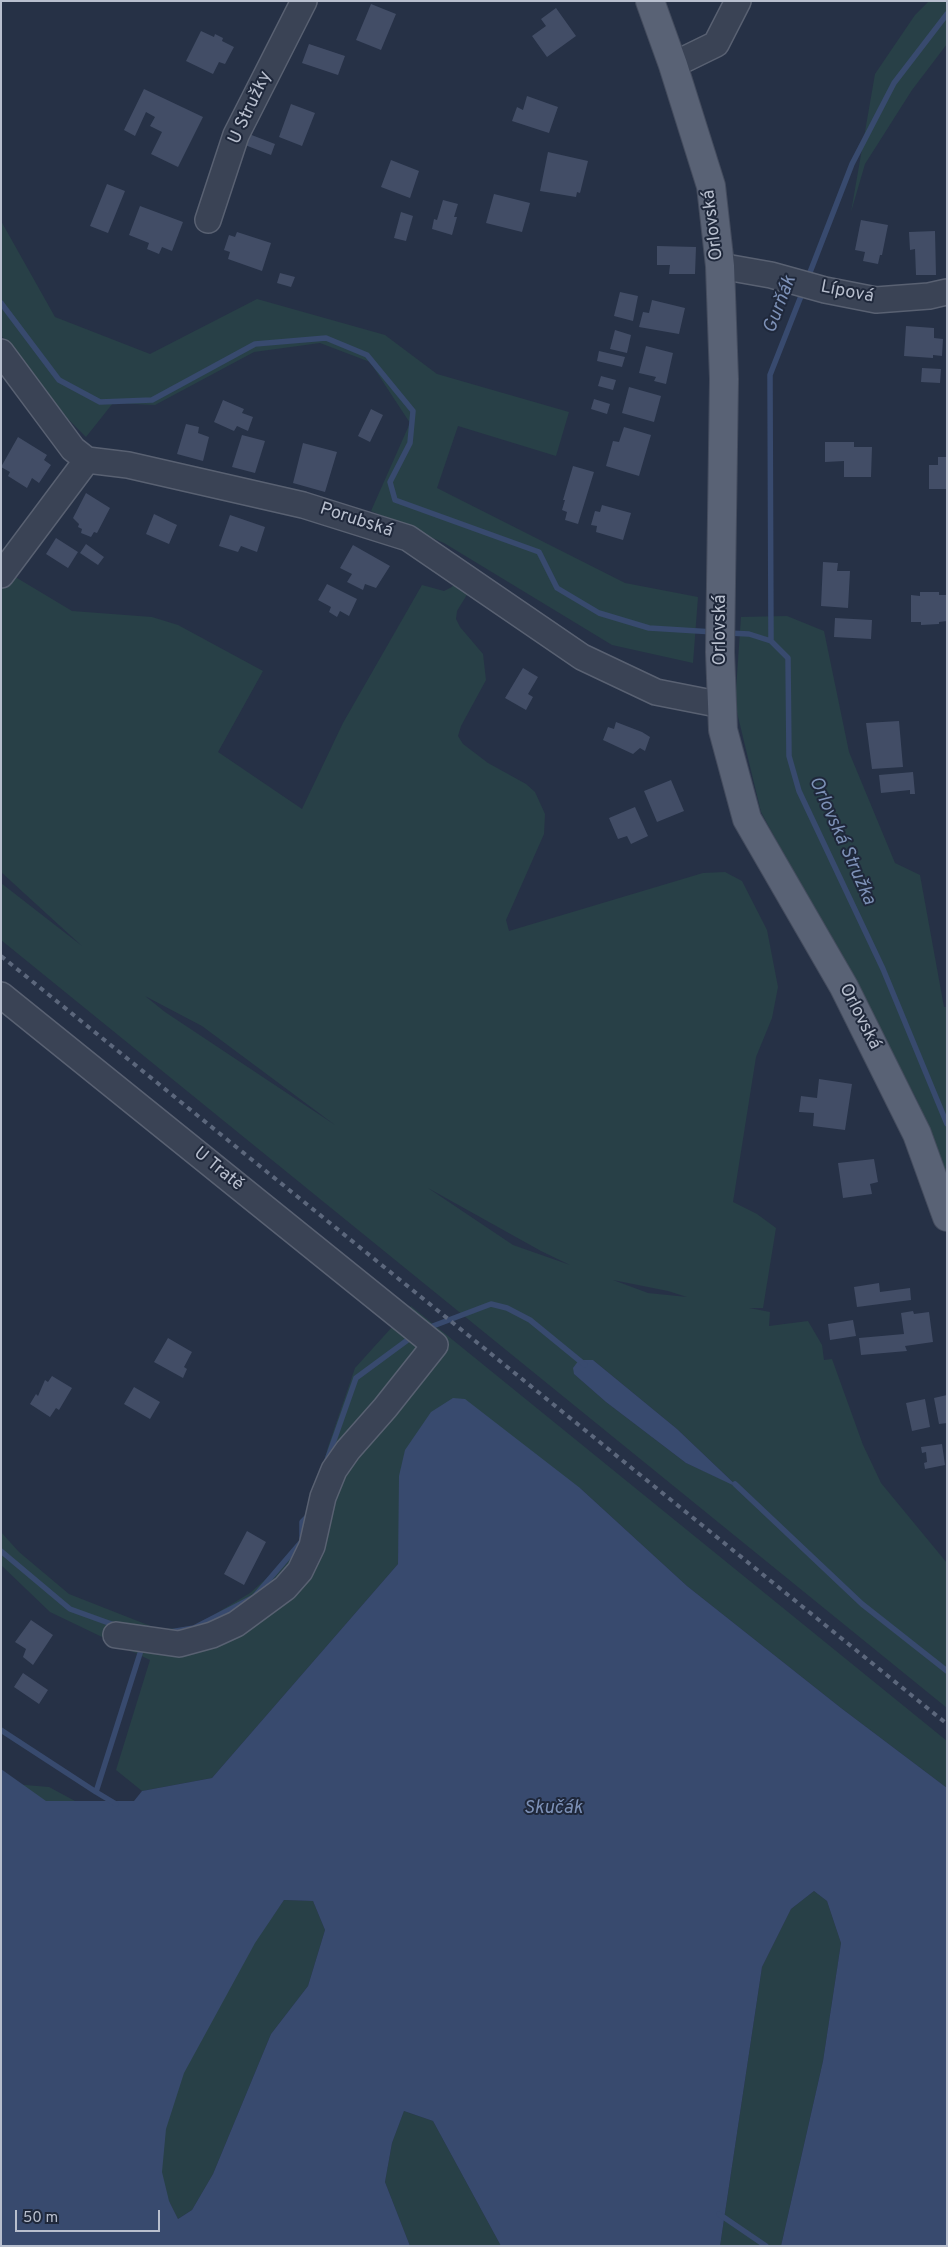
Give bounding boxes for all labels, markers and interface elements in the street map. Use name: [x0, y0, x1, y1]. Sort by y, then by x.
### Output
street label: U Stružky: [225, 68, 277, 148]
street label: Orlovská: [699, 188, 729, 262]
water label: Gurňák: [760, 273, 802, 337]
street label: Lípová: [819, 277, 875, 309]
street label: Porubská: [317, 499, 395, 543]
street label: Orlovská: [710, 594, 732, 666]
water label: Orlovská Stružka: [802, 773, 880, 909]
street label: Orlovská: [833, 980, 885, 1054]
street label: U Tratě: [189, 1143, 247, 1197]
water label: Skučák: [523, 1798, 583, 1820]
scale bar: [18, 2200, 162, 2232]
text: 50 m: [23, 2209, 58, 2228]

